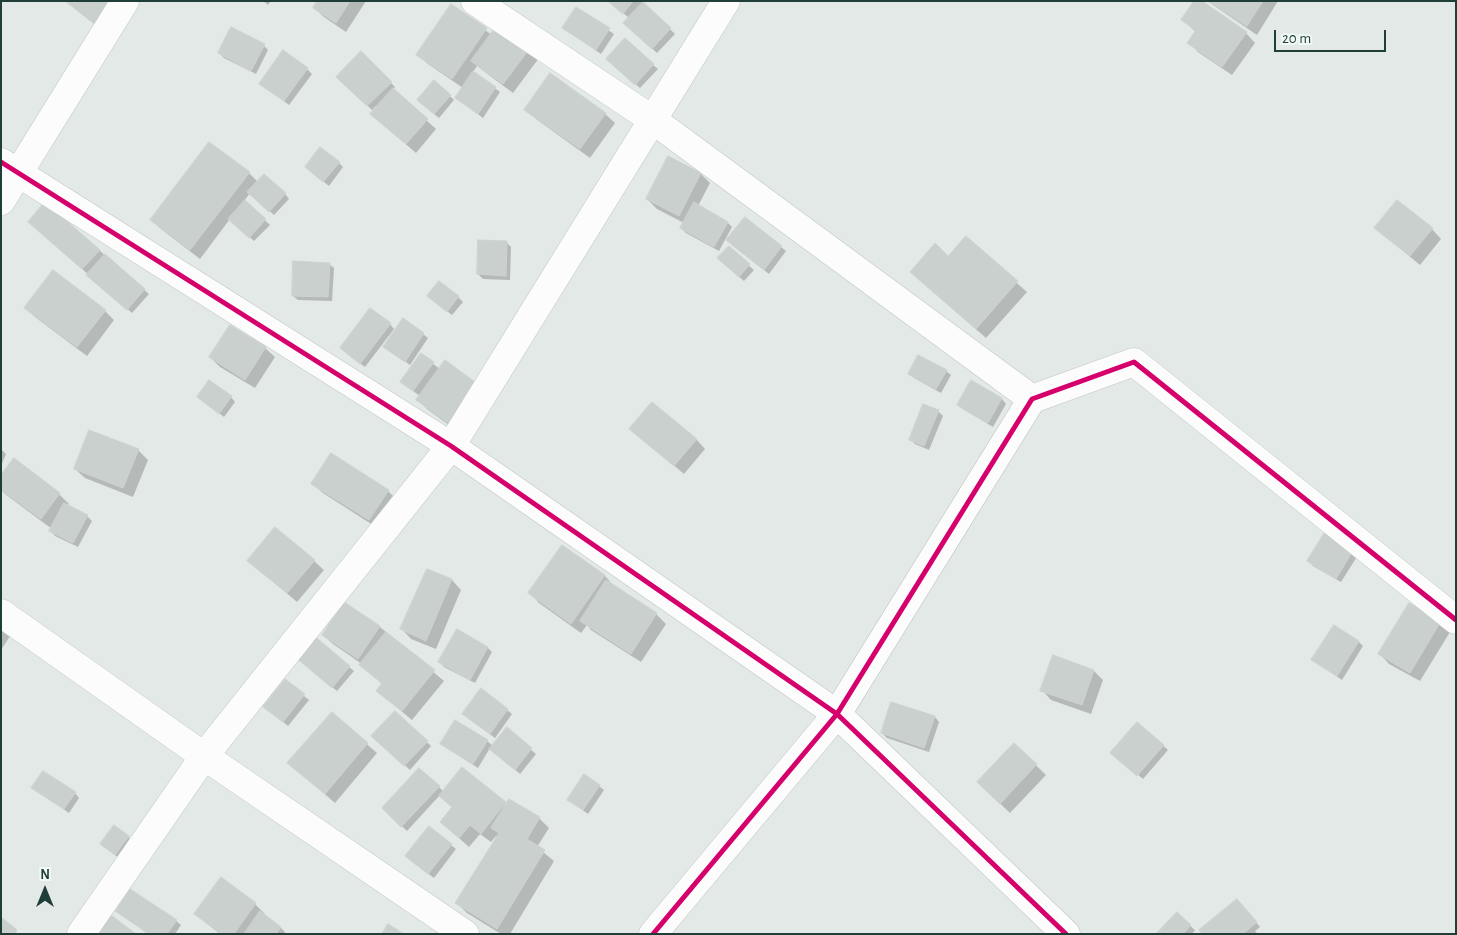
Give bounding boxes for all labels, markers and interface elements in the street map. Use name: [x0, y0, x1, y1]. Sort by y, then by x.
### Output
scale bar: [1277, 20, 1390, 52]
text: 20 m: [1282, 31, 1311, 46]
north arrow: [20, 865, 70, 915]
text: N: [40, 868, 50, 882]

